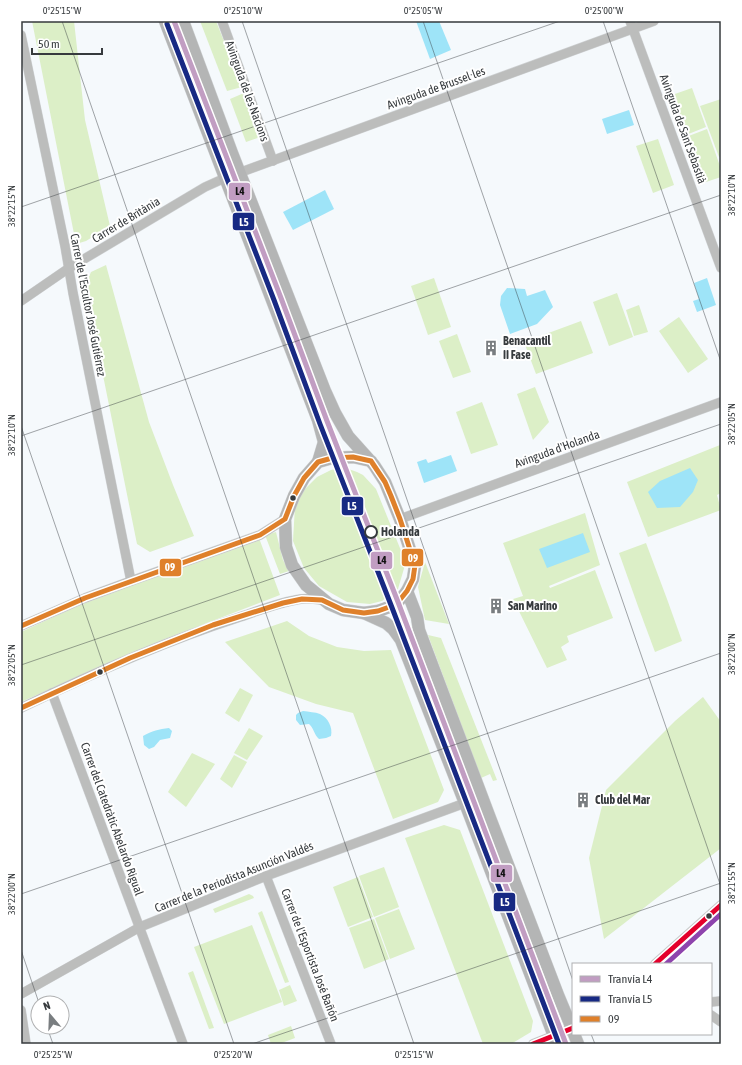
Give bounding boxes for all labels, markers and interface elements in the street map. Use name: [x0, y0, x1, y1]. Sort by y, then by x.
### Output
text: 0°25'15"W: [43, 5, 82, 16]
text: 0°25'10"W: [224, 5, 263, 16]
text: 0°25'05"W: [404, 5, 443, 16]
text: 0°25'00"W: [585, 5, 624, 16]
scale bar: [32, 30, 102, 56]
text: 50 m: [38, 37, 60, 51]
street label: Avinguda de les Nacions: [222, 39, 272, 143]
street label: Avinguda de Brussel·les: [385, 64, 487, 112]
street label: Avinguda de Sant Sebastià: [657, 72, 709, 186]
text: 38°22'10"N: [726, 174, 737, 216]
line badge: L4: [228, 182, 251, 201]
text: 38°22'15"N: [6, 185, 17, 227]
text: L4: [235, 185, 245, 197]
street label: Carrer de Britània: [90, 194, 162, 246]
line badge: L5: [232, 212, 255, 231]
text: L5: [239, 216, 249, 228]
street label: Carrer de l'Escultor José Gutiérrez: [67, 232, 109, 378]
place label: Benacantil II Fase: [503, 334, 552, 362]
building icon: Benacantil II Fase: [482, 339, 500, 357]
text: 38°22'05"N: [726, 403, 737, 445]
text: 38°22'10"N: [6, 414, 17, 456]
street label: Avinguda d'Holanda: [513, 427, 601, 471]
unlabelled marker: [288, 493, 298, 503]
line badge: L5: [341, 496, 364, 516]
text: L5: [347, 500, 357, 512]
marker: Holanda: [364, 525, 378, 539]
place label: Holanda: [381, 525, 420, 539]
line badge: 09: [401, 548, 424, 567]
line badge: L4: [370, 551, 393, 570]
text: 09: [408, 552, 418, 564]
text: L4: [377, 554, 387, 566]
line badge: 09: [159, 558, 182, 577]
text: 09: [165, 561, 175, 573]
building icon: San Marino: [487, 597, 505, 615]
place label: San Marino: [508, 599, 558, 613]
text: 38°22'00"N: [726, 633, 737, 675]
text: 38°22'05"N: [6, 644, 17, 686]
unlabelled marker: [95, 667, 105, 677]
street label: Carrer del Catedràtic Abelardo Rigual: [78, 740, 147, 898]
building icon: Club del Mar: [574, 791, 592, 809]
place label: Club del Mar: [595, 793, 650, 807]
street label: Carrer de la Periodista Asunción Valdés: [153, 839, 315, 915]
text: 38°21'55"N: [726, 862, 737, 904]
line badge: L4: [490, 864, 513, 883]
text: L4: [496, 867, 506, 879]
text: 38°22'00"N: [6, 873, 17, 915]
street label: Carrer de l'Esportista José Bañón: [278, 887, 342, 1023]
line badge: L5: [493, 892, 516, 912]
text: L5: [500, 896, 510, 908]
unlabelled marker: [704, 911, 714, 921]
legend: [572, 963, 712, 1035]
text: Tranvía L4: [608, 972, 653, 986]
text: Tranvía L5: [608, 992, 652, 1006]
north arrow: [30, 995, 70, 1035]
text: N: [42, 999, 52, 1012]
text: 09: [608, 1012, 620, 1026]
text: 0°25'25"W: [34, 1049, 73, 1060]
text: 0°25'20"W: [214, 1049, 253, 1060]
text: 0°25'15"W: [395, 1049, 434, 1060]

